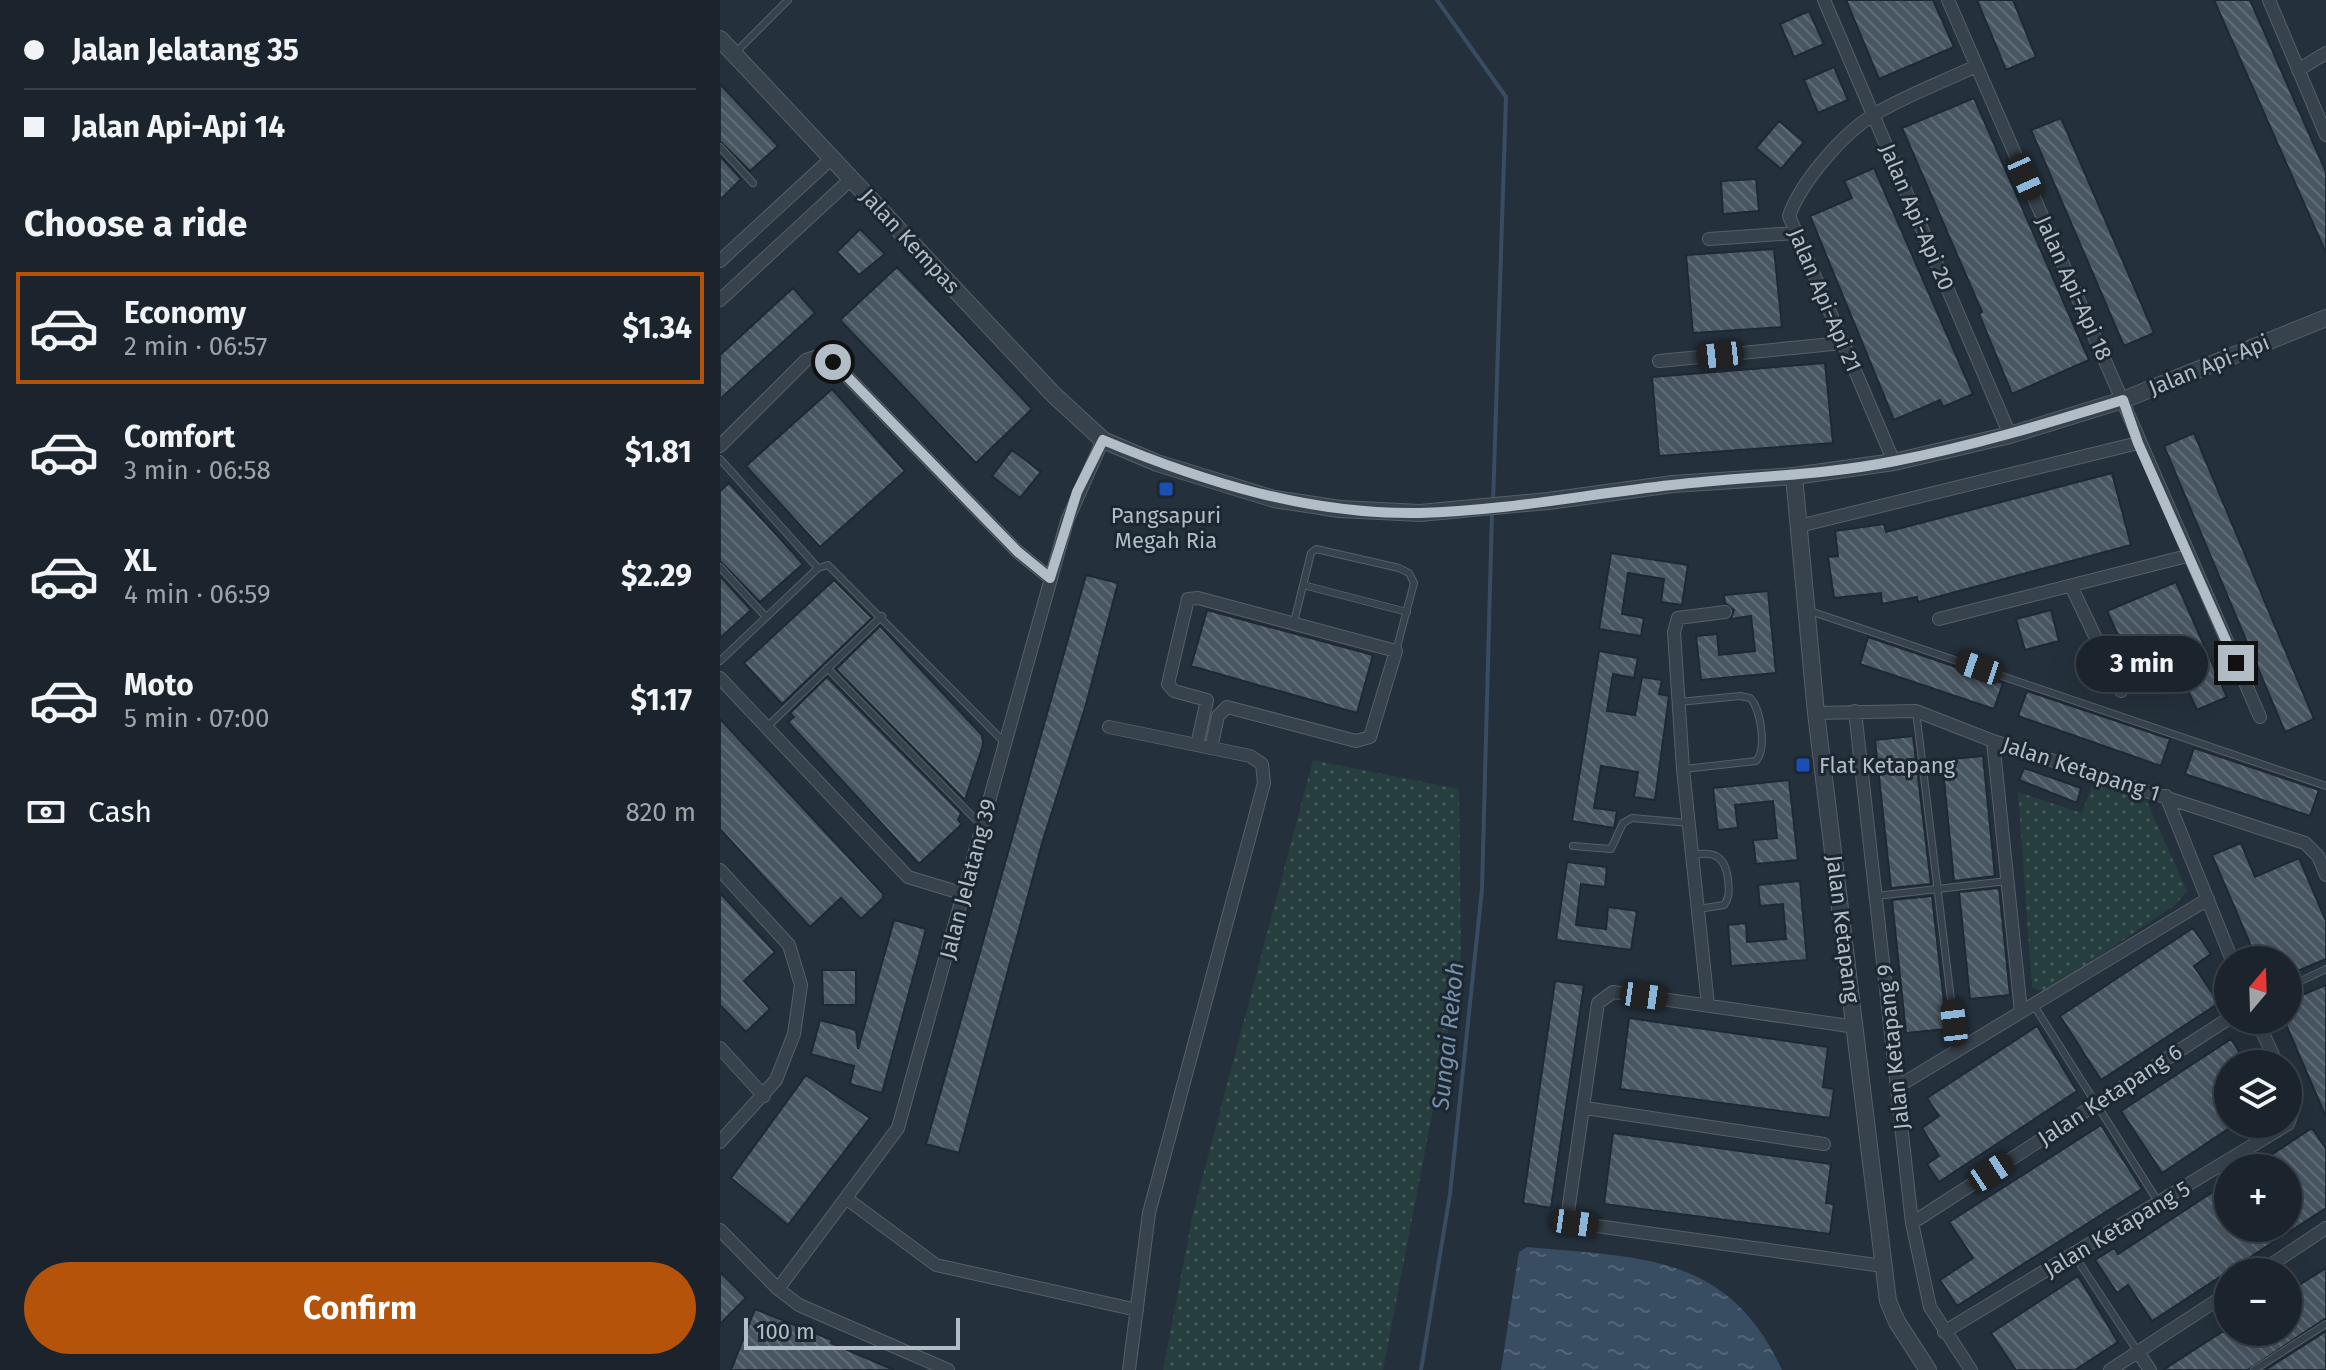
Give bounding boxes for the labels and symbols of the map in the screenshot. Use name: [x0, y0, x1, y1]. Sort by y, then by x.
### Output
street label: Jalan Api-Api 20: [1874, 140, 1960, 294]
car: [2004, 150, 2046, 204]
street label: Jalan Kempas: [854, 183, 966, 299]
street label: Jalan Api-Api 18: [2030, 212, 2118, 364]
street label: Jalan Api-Api 21: [1783, 224, 1867, 376]
street label: Jalan Api-Api: [2145, 329, 2273, 401]
car: [1695, 341, 1745, 369]
route start: [815, 344, 851, 380]
marker: Pangsapuri Megah Ria: [1157, 480, 1175, 498]
place label: Pangsapuri Megah Ria: [1111, 502, 1221, 554]
callout: 3 min: [2076, 635, 2208, 691]
route end: [2218, 645, 2254, 681]
car: [1952, 649, 2006, 687]
street label: Jalan Ketapang 1: [1999, 731, 2163, 807]
place label: Flat Ketapang: [1819, 752, 1956, 779]
marker: Flat Ketapang: [1794, 756, 1812, 774]
street label: Jalan Jelatang 39: [934, 796, 1002, 962]
street label: Jalan Ketapang: [1821, 853, 1866, 1005]
north arrow: [2214, 946, 2302, 1034]
water label: Sungai Rekoh: [1426, 961, 1470, 1112]
street label: Jalan Ketapang 9: [1871, 963, 1915, 1131]
car: [1619, 981, 1669, 1011]
car: [1939, 998, 1969, 1048]
street label: Jalan Ketapang 6: [2033, 1038, 2187, 1152]
car: [1964, 1149, 2018, 1195]
street label: Jalan Ketapang 5: [2039, 1175, 2195, 1283]
car: [1550, 1208, 1600, 1238]
scale bar: [744, 1314, 960, 1350]

